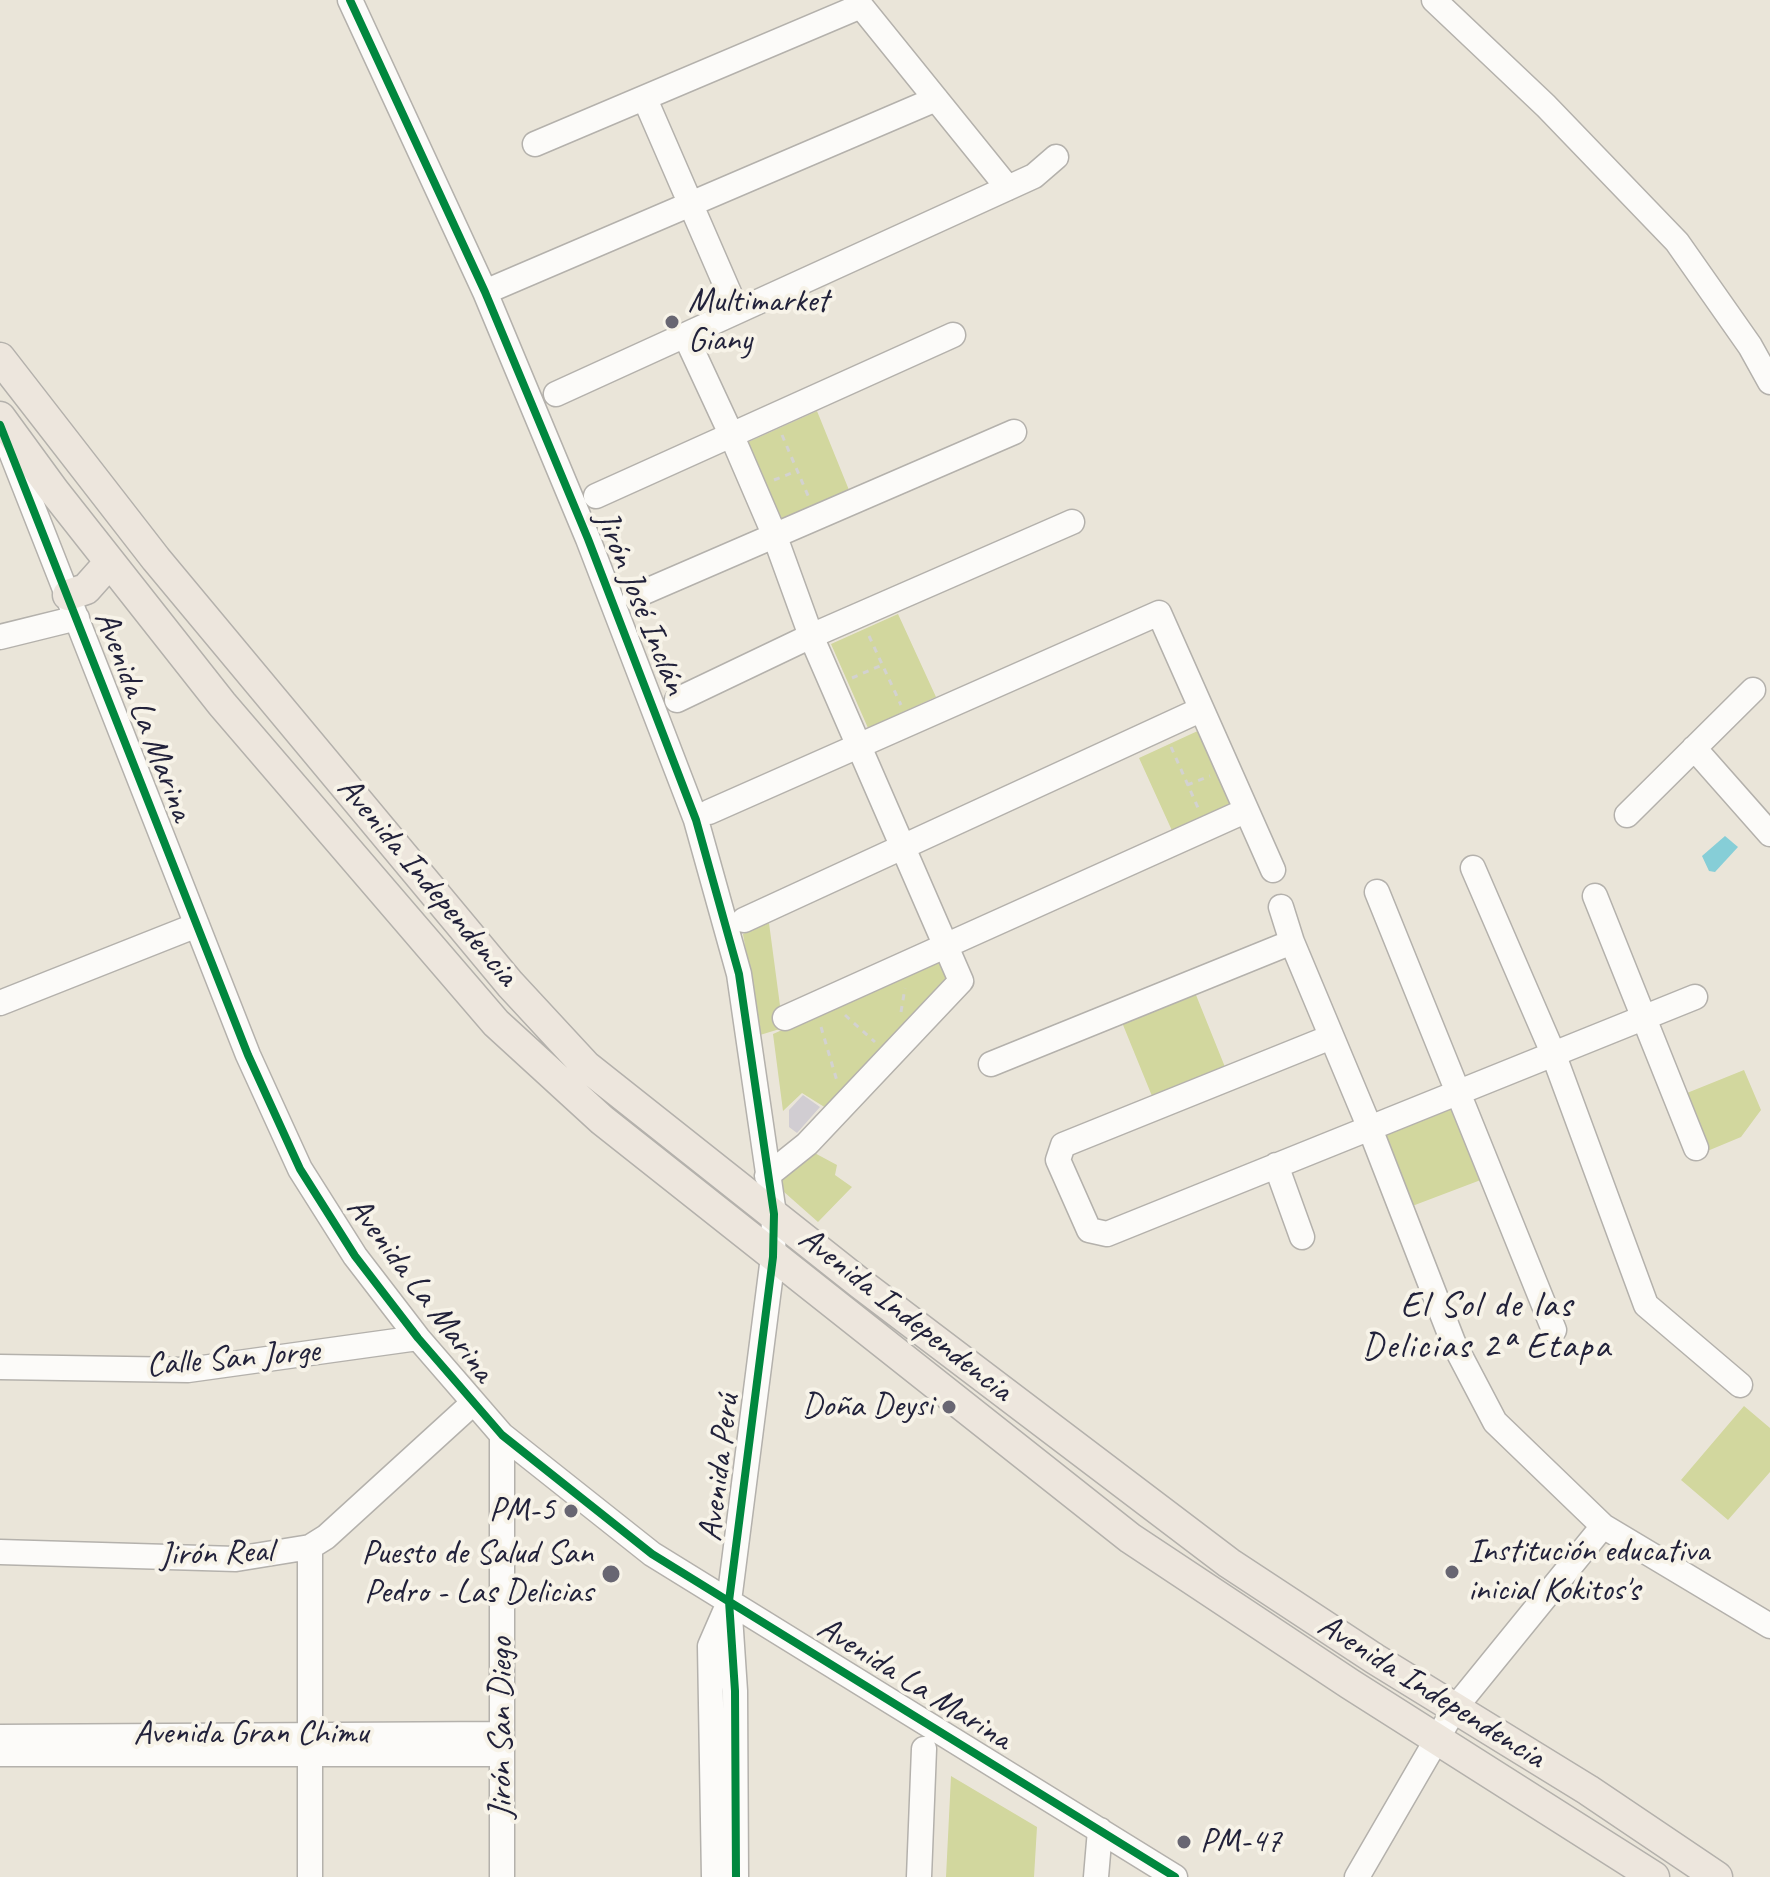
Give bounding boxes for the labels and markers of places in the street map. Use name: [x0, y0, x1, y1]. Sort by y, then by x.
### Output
place label: Multimarket Giany: [688, 282, 828, 362]
marker: Multimarket Giany: [663, 313, 681, 331]
place label: Doña Deysi: [802, 1387, 933, 1427]
marker: Doña Deysi: [940, 1398, 958, 1416]
place label: PM-5: [489, 1491, 555, 1531]
marker: PM-5: [562, 1502, 580, 1520]
place label: Institución educativa inicial Kokitos's: [1468, 1532, 1709, 1612]
place label: Puesto de Salud San Pedro - Las Delicias: [362, 1534, 593, 1614]
marker: Puesto de Salud San Pedro - Las Delicias: [600, 1563, 622, 1585]
marker: Institución educativa inicial Kokitos's: [1443, 1563, 1461, 1581]
place label: PM-47: [1200, 1822, 1281, 1862]
marker: PM-47: [1175, 1833, 1193, 1851]

